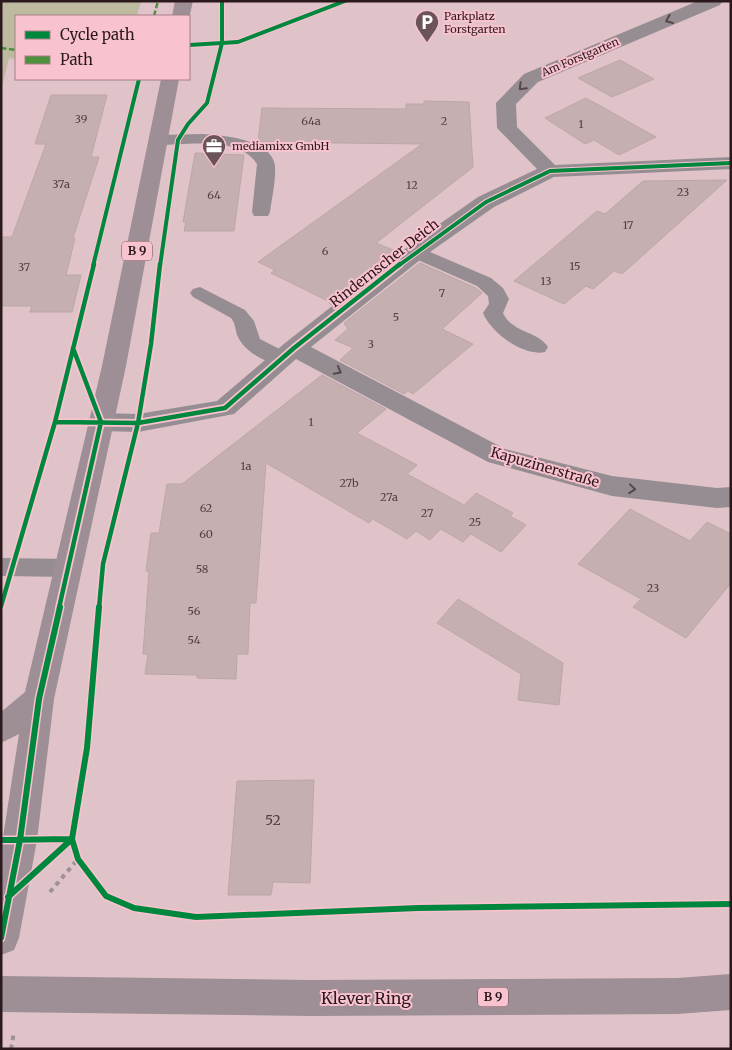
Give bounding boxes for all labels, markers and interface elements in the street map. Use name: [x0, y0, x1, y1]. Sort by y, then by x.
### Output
parking icon: Parkplatz Forstgarten: [414, 9, 440, 43]
place label: Parkplatz Forstgarten: [444, 9, 506, 36]
one-way arrow: [665, 14, 674, 24]
legend: [15, 15, 190, 80]
text: Cycle path: [60, 25, 135, 44]
street label: Am Forstgarten: [538, 34, 622, 80]
text: Path: [60, 50, 93, 69]
one-way arrow: [519, 81, 528, 90]
house number: 39: [75, 112, 88, 126]
house number: 64a: [301, 114, 321, 128]
house number: 2: [441, 114, 447, 128]
house number: 1: [579, 117, 584, 131]
office icon: mediamixx GmbH: [201, 133, 227, 167]
place label: mediamixx GmbH: [232, 139, 329, 153]
house number: 37a: [52, 177, 70, 191]
house number: 12: [406, 178, 418, 192]
house number: 23: [677, 185, 689, 199]
house number: 64: [207, 188, 221, 202]
street label: Rindernscher Deich: [326, 215, 442, 311]
house number: 17: [623, 218, 633, 232]
road number: B 9: [122, 242, 152, 260]
house number: 6: [322, 244, 329, 258]
house number: 15: [569, 259, 581, 273]
house number: 37: [18, 260, 30, 274]
house number: 13: [541, 274, 551, 288]
house number: 7: [439, 286, 445, 300]
house number: 5: [393, 310, 399, 324]
house number: 3: [368, 337, 374, 351]
one-way arrow: [332, 365, 341, 375]
house number: 1: [309, 415, 314, 429]
street label: Kapuzinerstraße: [489, 443, 601, 491]
house number: 1a: [241, 459, 252, 473]
house number: 27b: [339, 476, 359, 490]
one-way arrow: [629, 483, 637, 494]
house number: 27a: [380, 490, 398, 504]
house number: 62: [200, 501, 212, 515]
house number: 27: [421, 506, 433, 520]
house number: 25: [469, 515, 481, 529]
house number: 60: [199, 527, 213, 541]
house number: 58: [196, 562, 209, 576]
house number: 23: [647, 581, 659, 595]
house number: 56: [188, 604, 201, 618]
house number: 54: [188, 633, 201, 647]
house number: 52: [265, 811, 281, 829]
street label: Klever Ring: [321, 988, 411, 1008]
road number: B 9: [478, 988, 508, 1006]

